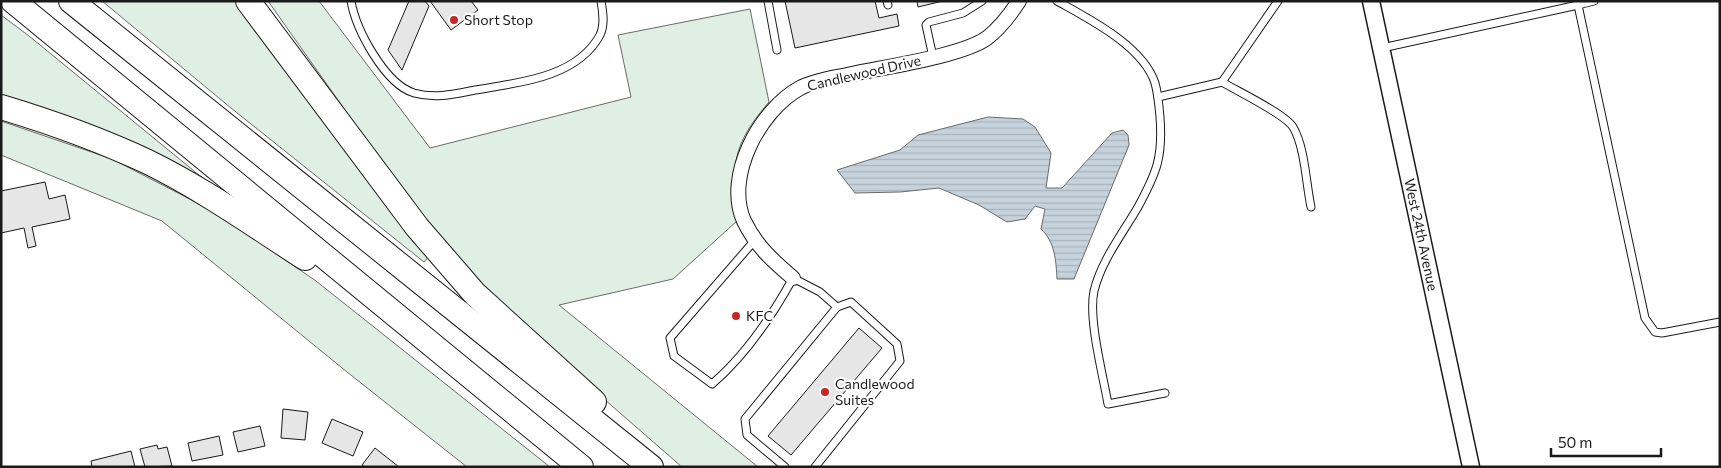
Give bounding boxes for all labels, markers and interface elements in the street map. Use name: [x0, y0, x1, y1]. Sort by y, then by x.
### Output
place label: Short Stop: [464, 11, 533, 28]
marker: Short Stop: [448, 14, 460, 26]
street label: Candlewood Drive: [805, 51, 922, 94]
street label: West 24th Avenue: [1401, 177, 1442, 292]
place label: KFC: [746, 307, 773, 324]
marker: KFC: [730, 310, 742, 322]
place label: Candlewood Suites: [835, 375, 915, 408]
marker: Candlewood Suites: [819, 386, 831, 398]
scale bar: [1551, 426, 1661, 458]
text: 50 m: [1558, 433, 1592, 451]

